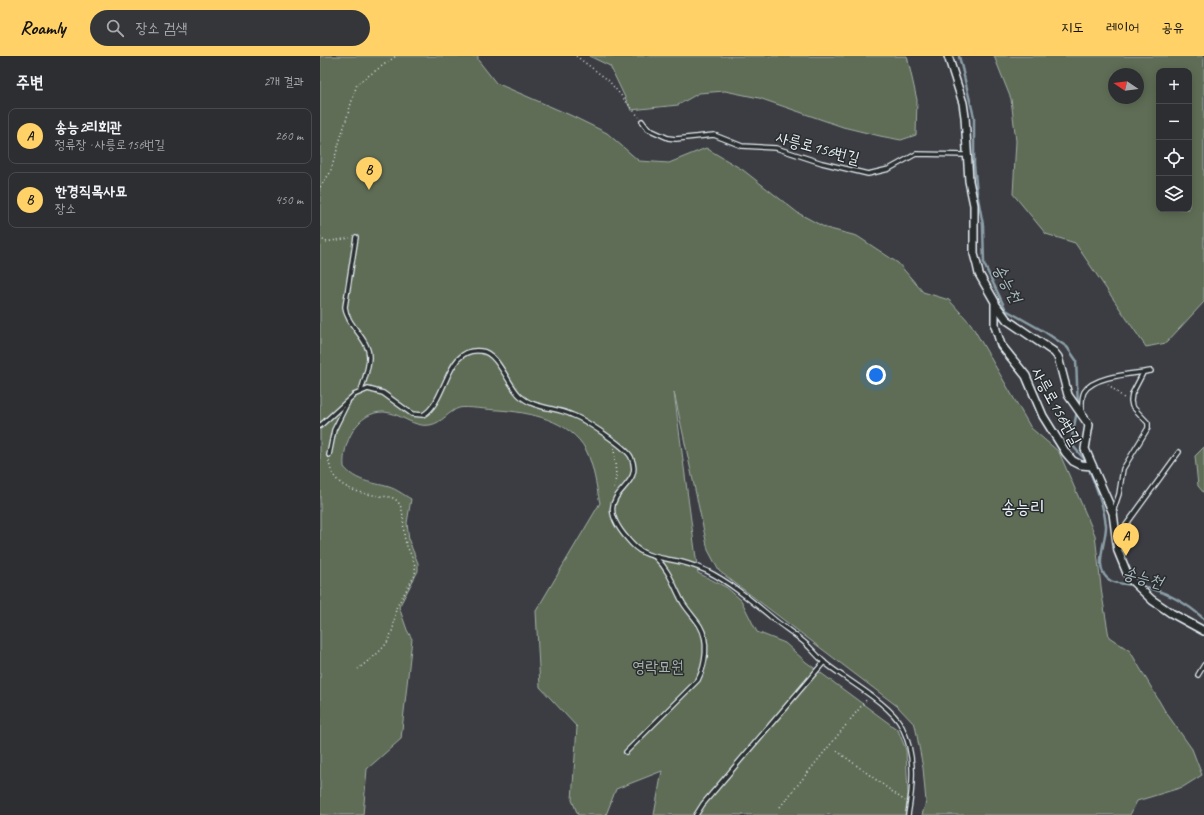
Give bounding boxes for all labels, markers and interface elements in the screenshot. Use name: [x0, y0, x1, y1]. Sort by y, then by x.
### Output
search box: [90, 10, 370, 46]
text: Roamly: [20, 16, 66, 40]
icon: search: [104, 17, 126, 39]
text: 장소 검색: [136, 19, 187, 38]
text: 지도: [1061, 19, 1084, 36]
text: 레이어: [1106, 19, 1139, 36]
text: 공유: [1161, 19, 1184, 36]
north arrow: [1108, 68, 1144, 104]
map controls: [1156, 68, 1192, 212]
button: +: [1156, 68, 1192, 104]
text: 주변: [16, 72, 43, 93]
text: 2개 결과: [264, 74, 304, 90]
button: −: [1156, 104, 1192, 140]
text: 송능2리회관: [55, 118, 122, 137]
street label: 사릉로156번길: [774, 127, 862, 169]
text: A: [27, 128, 33, 144]
text: 260 m: [275, 128, 303, 144]
text: 정류장 · 사릉로156번길: [55, 137, 165, 153]
button: locate: [1156, 140, 1192, 176]
pin: B: [356, 157, 382, 190]
button: layers: [1156, 176, 1192, 212]
text: 한경직목사묘: [55, 182, 127, 201]
text: B: [27, 192, 33, 208]
text: 450 m: [275, 192, 303, 208]
text: 장소: [55, 201, 76, 217]
water label: 송능천: [988, 260, 1028, 308]
street label: 사릉로156번길: [1027, 364, 1086, 449]
your location: [866, 365, 886, 385]
district label: 송능리: [1001, 496, 1045, 518]
pin: A: [1113, 523, 1139, 556]
water label: 송능천: [1120, 562, 1168, 594]
park label: 영락묘원: [632, 657, 684, 677]

